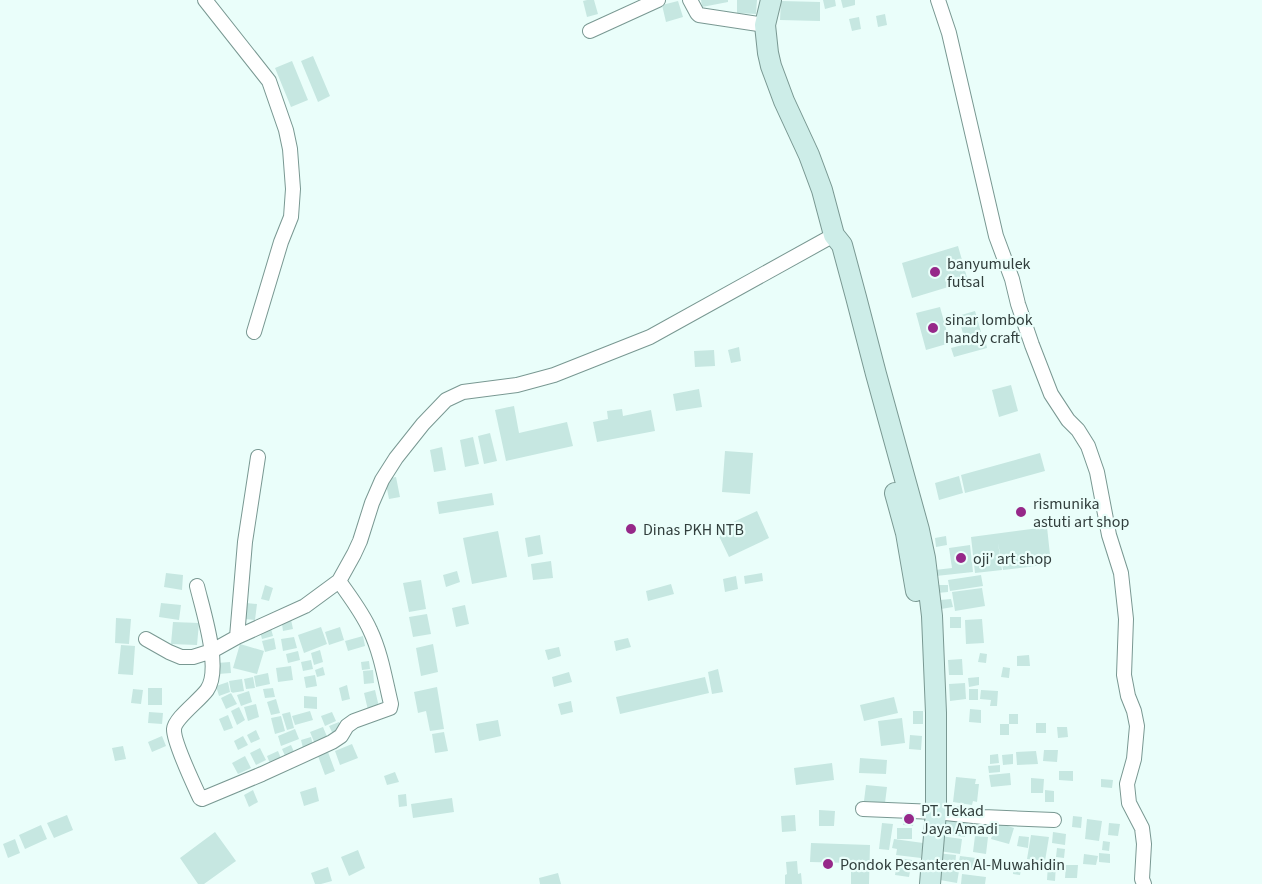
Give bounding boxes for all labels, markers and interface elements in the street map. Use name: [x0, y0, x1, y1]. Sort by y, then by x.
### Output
place label: banyumulek futsal: [947, 253, 1031, 293]
marker: banyumulek futsal: [928, 265, 942, 279]
place label: sinar lombok handy craft: [945, 309, 1033, 349]
marker: sinar lombok handy craft: [926, 321, 940, 335]
place label: rismunika astuti art shop: [1033, 493, 1129, 533]
marker: rismunika astuti art shop: [1014, 505, 1028, 519]
place label: Dinas PKH NTB: [643, 519, 744, 541]
marker: Dinas PKH NTB: [624, 522, 638, 536]
place label: oji' art shop: [973, 548, 1052, 570]
marker: oji' art shop: [954, 551, 968, 565]
place label: PT. Tekad Jaya Amadi: [921, 800, 998, 840]
marker: PT. Tekad Jaya Amadi: [902, 812, 916, 826]
place label: Pondok Pesanteren Al-Muwahidin: [840, 854, 1065, 876]
marker: Pondok Pesanteren Al-Muwahidin: [821, 857, 835, 871]

